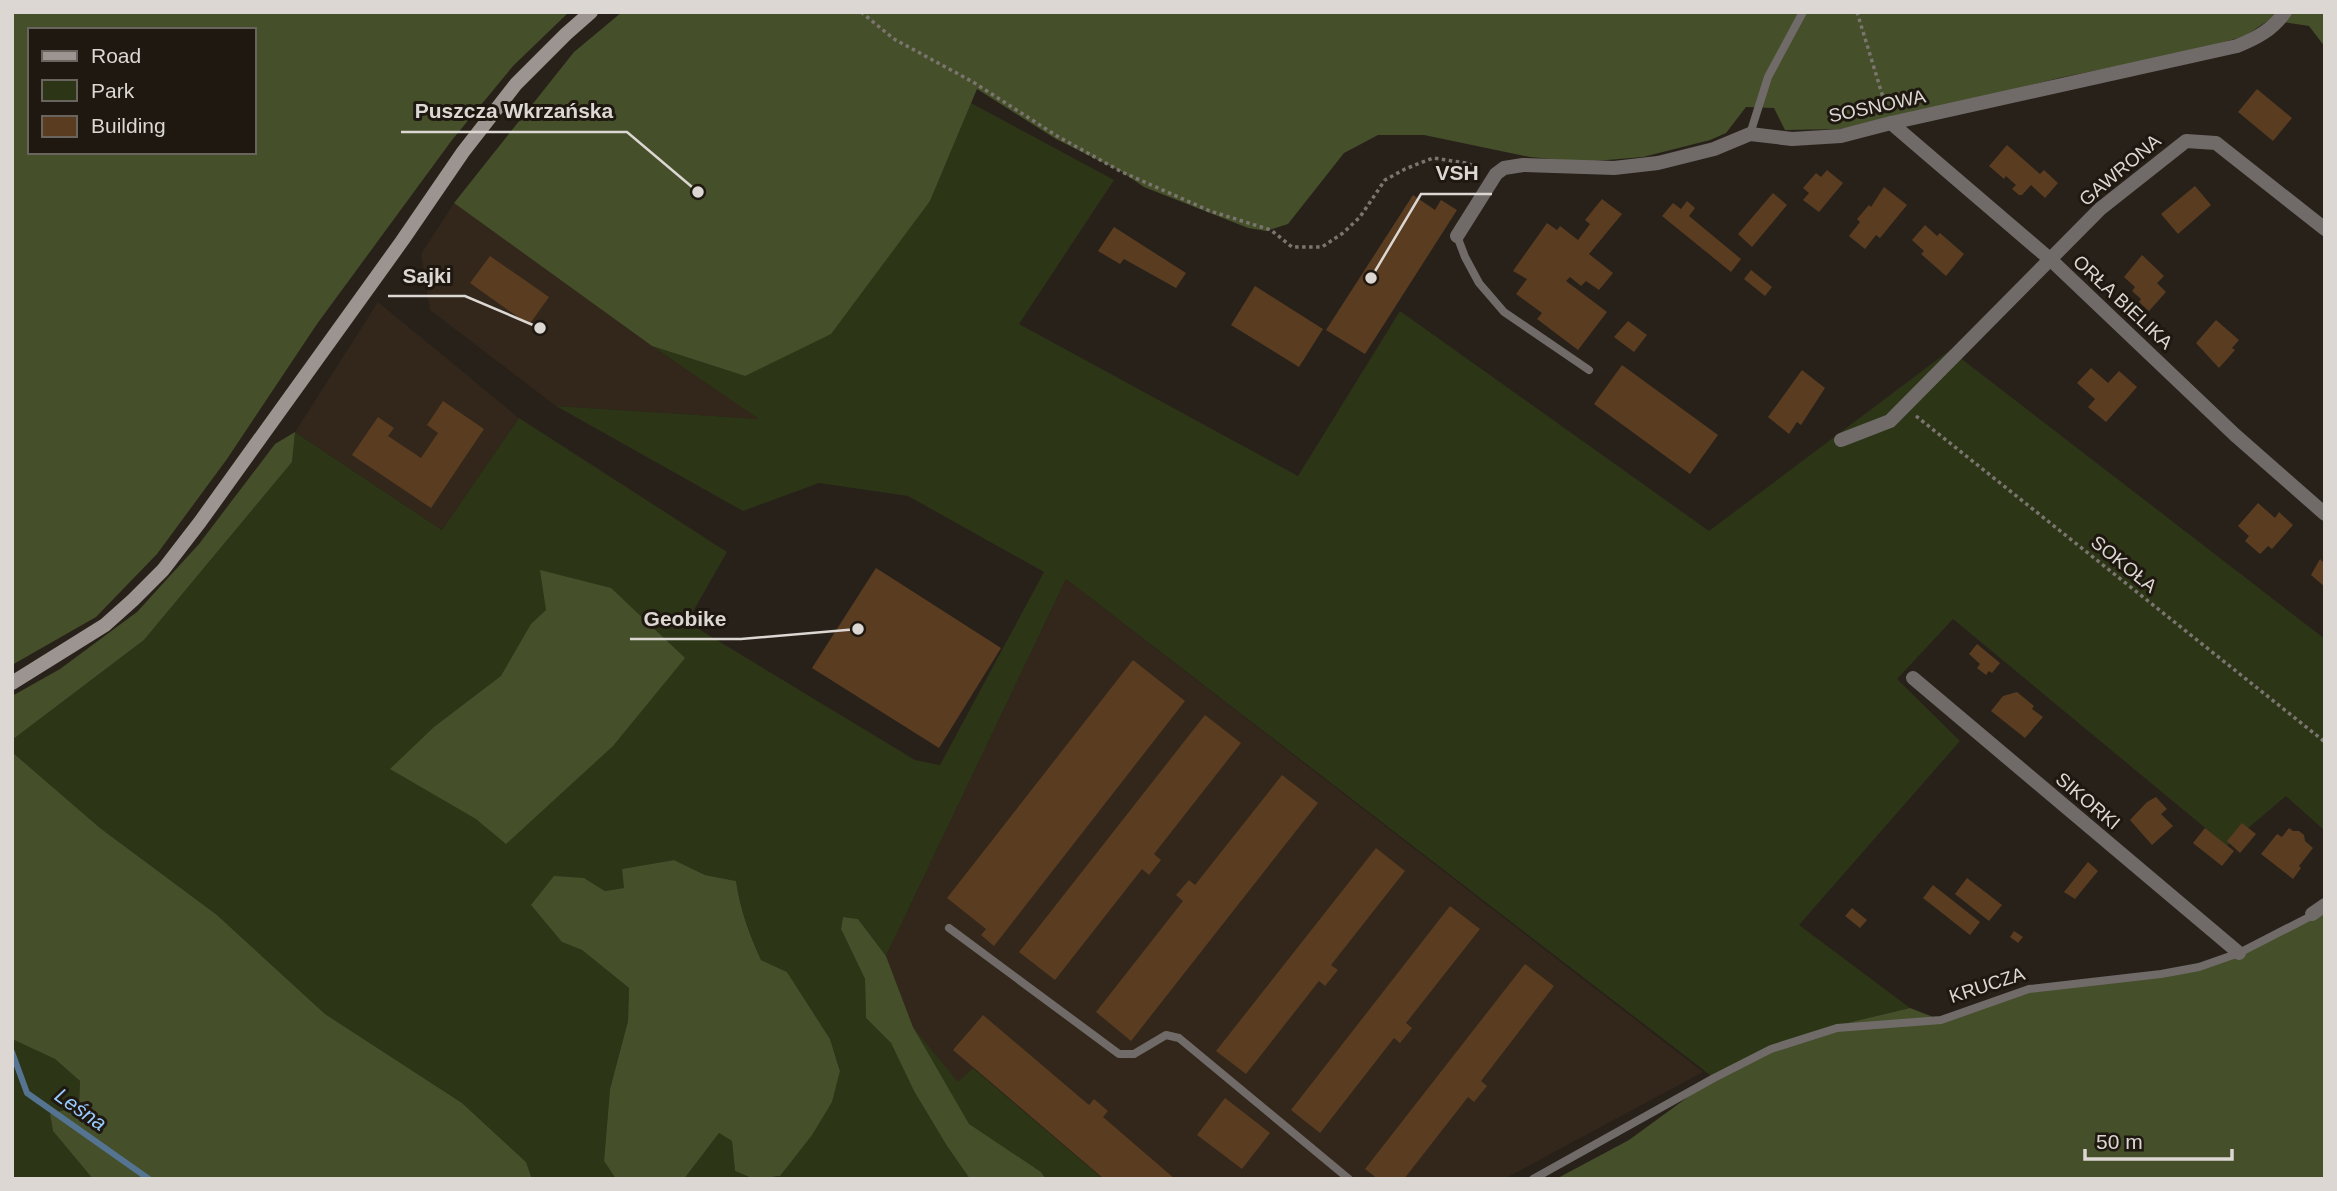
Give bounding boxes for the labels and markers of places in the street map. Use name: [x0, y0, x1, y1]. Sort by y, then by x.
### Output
callout: Puszcza Wkrzańska: [401, 90, 627, 132]
callout: VSH: [1421, 152, 1492, 194]
callout: Sajki: [388, 254, 465, 296]
callout: Geobike: [630, 597, 741, 639]

